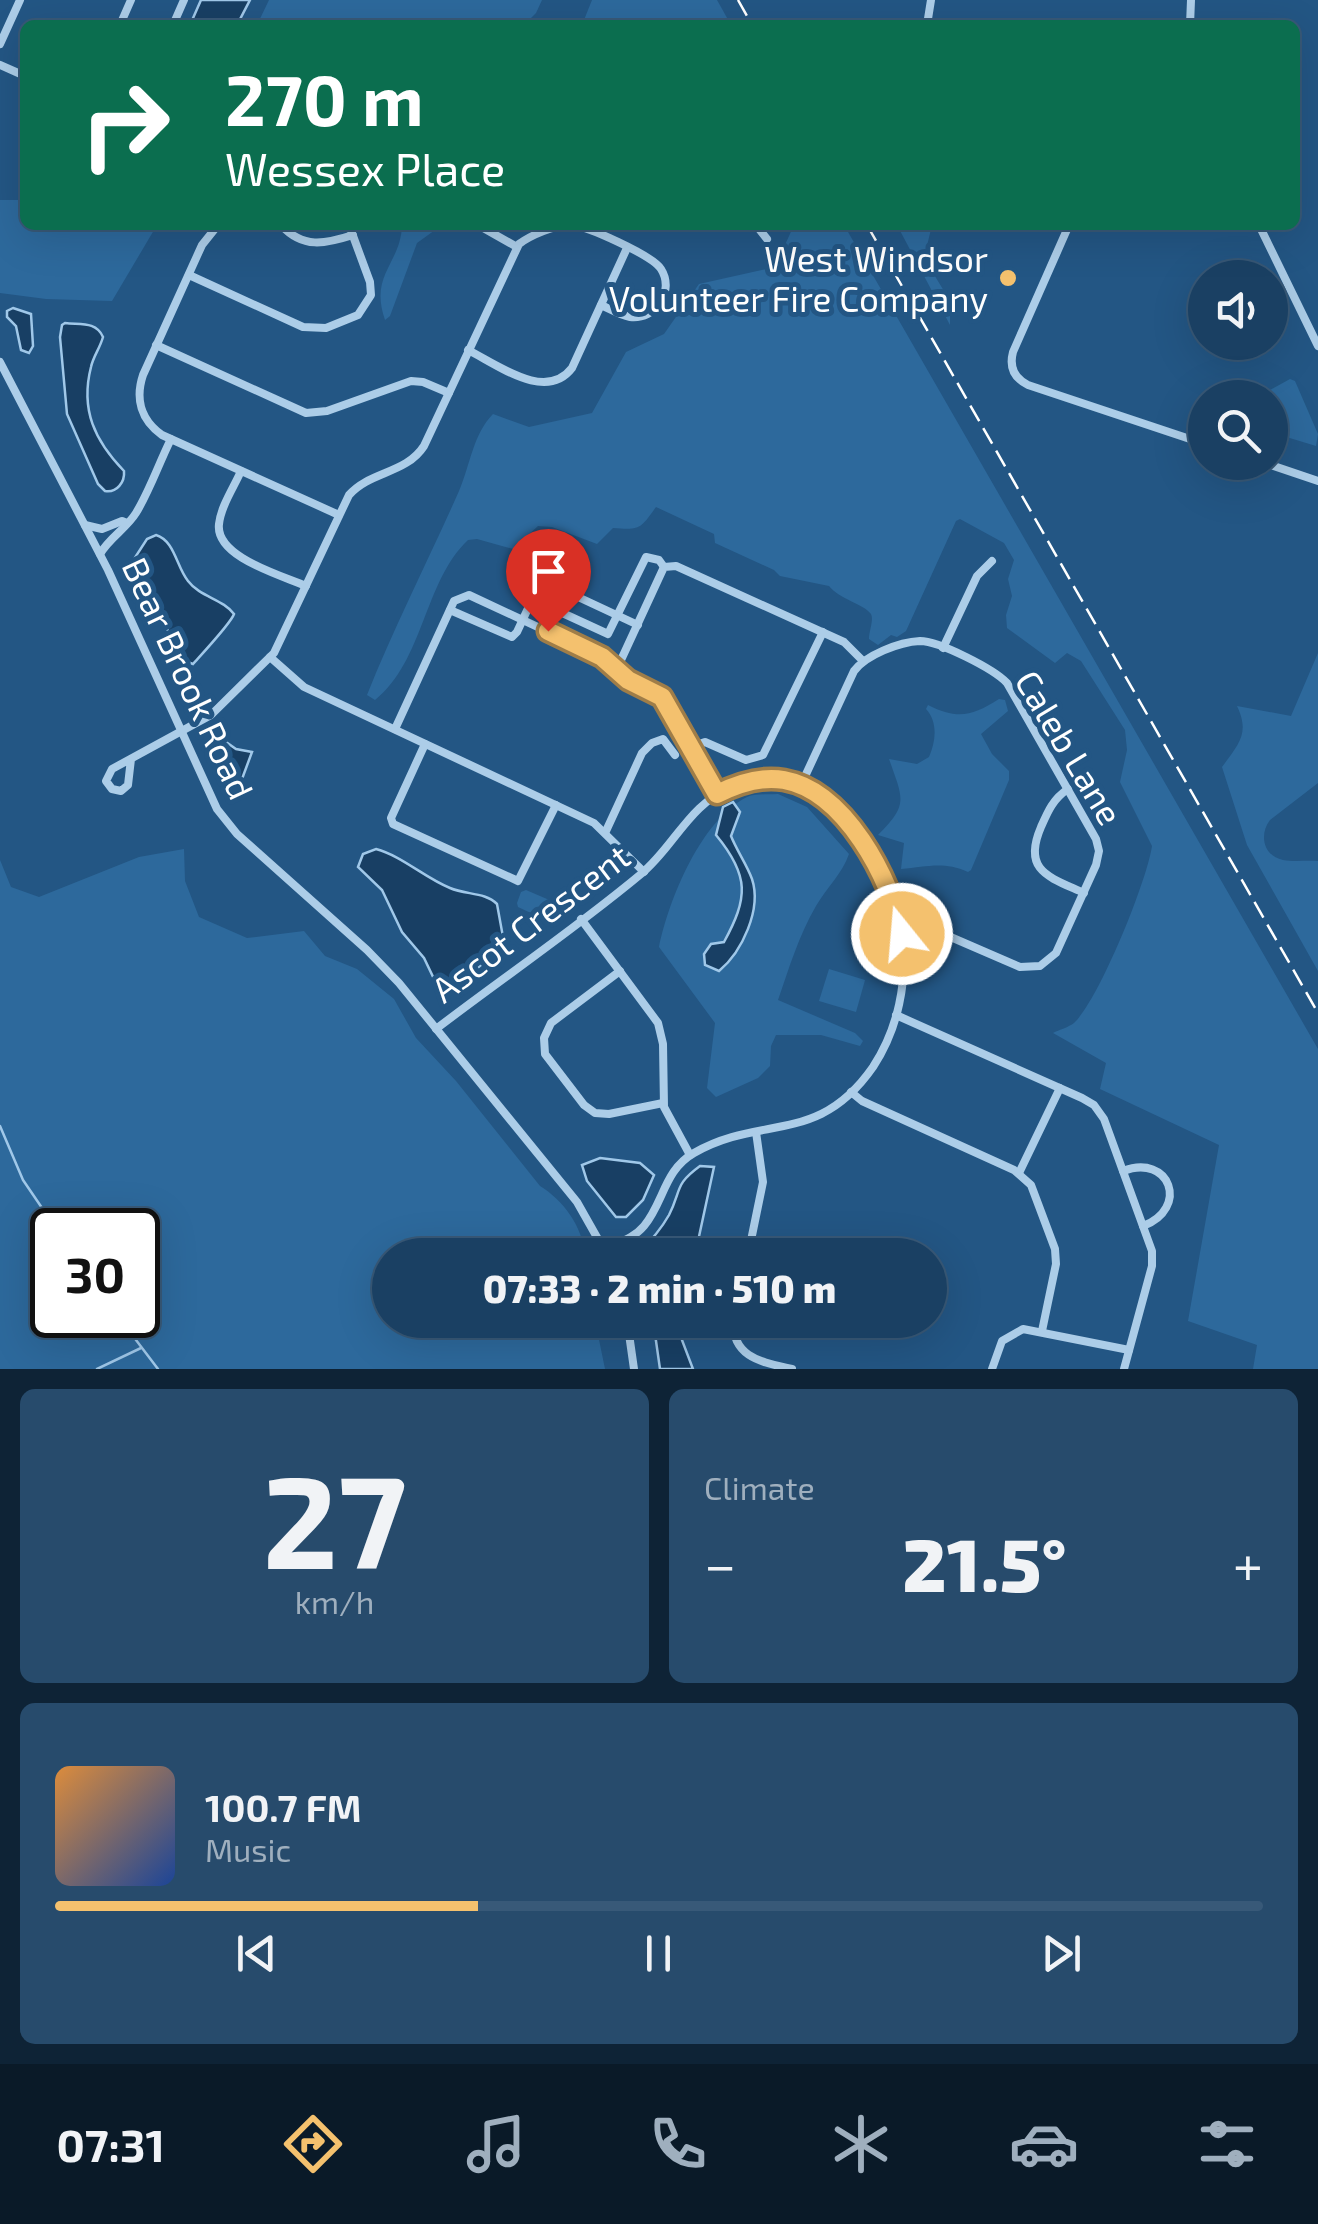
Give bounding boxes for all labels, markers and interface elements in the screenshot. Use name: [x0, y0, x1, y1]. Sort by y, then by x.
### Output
text: 270 m: [225, 56, 424, 140]
icon: right: [60, 60, 190, 190]
text: Wessex Place: [225, 141, 505, 195]
place label: West Windsor Volunteer Fire Company: [609, 237, 988, 319]
map controls: [1188, 260, 1288, 480]
button: sound: [1188, 260, 1288, 360]
marker: West Windsor Volunteer Fire Company: [997, 267, 1019, 289]
button: search: [1188, 380, 1288, 480]
pin: [506, 529, 591, 632]
icon: arrive: [521, 544, 576, 599]
street label: Bear Brook Road: [115, 551, 263, 805]
street label: Caleb Lane: [1008, 662, 1132, 832]
street label: Ascot Crescent: [423, 834, 637, 1010]
position arrow: [850, 882, 954, 986]
speed limit sign: 30: [30, 1208, 160, 1338]
text: 07:33 · 2 min · 510 m: [483, 1265, 836, 1311]
text: 27: [262, 1439, 407, 1595]
text: Climate: [704, 1468, 815, 1506]
text: 21.5°: [902, 1517, 1067, 1607]
text: −: [704, 1530, 736, 1596]
text: +: [1233, 1530, 1263, 1596]
text: km/h: [295, 1582, 374, 1620]
text: 100.7 FM: [205, 1784, 362, 1830]
text: Music: [205, 1830, 291, 1868]
icon: previous: [229, 1926, 284, 1981]
icon: pause: [631, 1926, 686, 1981]
icon: next: [1034, 1926, 1089, 1981]
icon: directions: [278, 2109, 348, 2179]
icon: music: [461, 2109, 531, 2179]
icon: phone: [643, 2109, 713, 2179]
icon: climate: [826, 2109, 896, 2179]
icon: car: [1009, 2109, 1079, 2179]
icon: filters: [1192, 2109, 1262, 2179]
text: 07:31: [56, 2117, 165, 2171]

